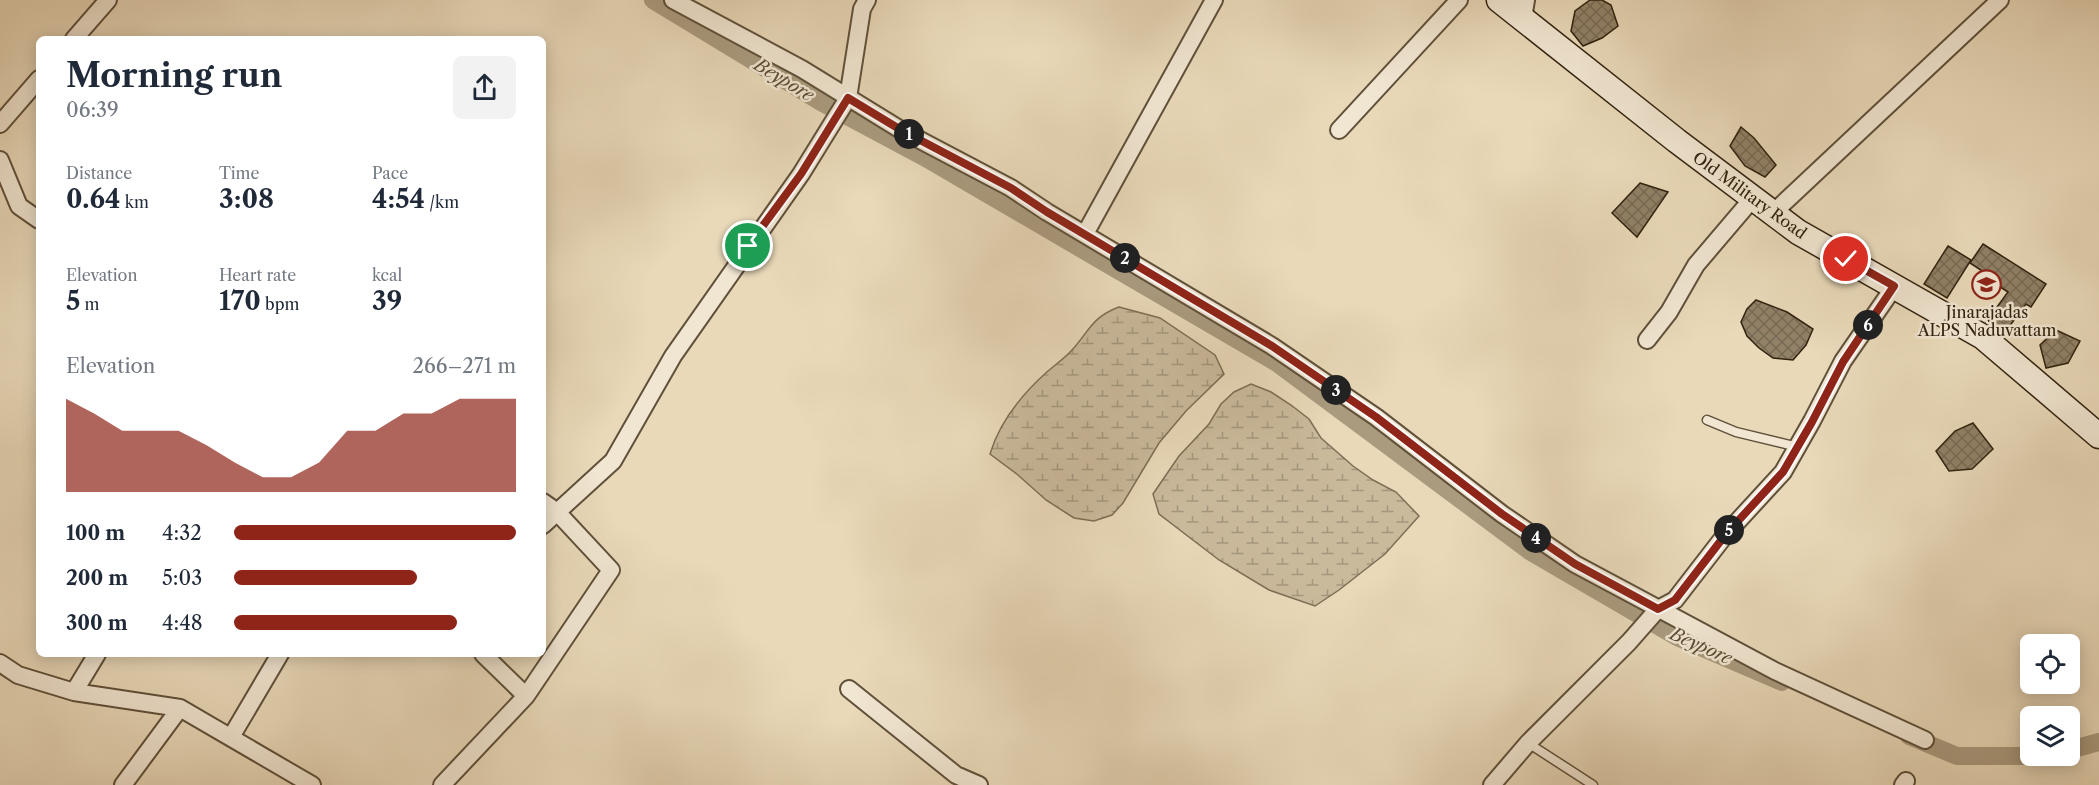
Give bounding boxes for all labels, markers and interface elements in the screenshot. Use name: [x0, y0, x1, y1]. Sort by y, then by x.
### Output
water label: Beypore: [749, 53, 819, 107]
text: Morning run: [66, 55, 282, 96]
button: share: [453, 56, 516, 119]
text: 06:39: [66, 98, 119, 122]
pin: 1: [894, 119, 924, 149]
text: 1: [905, 124, 913, 144]
street label: Old Military Road: [1689, 147, 1811, 243]
text: Distance: [66, 163, 132, 183]
text: Time: [219, 163, 259, 183]
text: Pace: [372, 163, 408, 183]
text: 0.64: [66, 183, 120, 215]
text: 3:08: [219, 183, 274, 215]
text: 4:54: [372, 183, 425, 215]
text: km: [120, 192, 149, 212]
text: /km: [425, 192, 459, 212]
pin: [722, 220, 773, 271]
icon: arrive: [731, 229, 764, 262]
pin: [1820, 233, 1871, 284]
icon: check: [1829, 242, 1862, 275]
pin: 2: [1110, 243, 1140, 273]
text: 2: [1120, 248, 1130, 268]
text: Elevation: [66, 265, 137, 285]
text: Heart rate: [219, 265, 296, 285]
text: kcal: [372, 265, 402, 285]
school or university icon: Jinarajadas ALPS Naduvattam: [1971, 268, 2003, 300]
text: 5: [66, 285, 80, 317]
text: 170: [219, 285, 261, 317]
text: 39: [372, 285, 402, 317]
text: m: [80, 294, 100, 314]
text: bpm: [261, 294, 300, 314]
place label: Jinarajadas ALPS Naduvattam: [1917, 302, 2056, 340]
pin: 6: [1853, 310, 1883, 340]
text: 6: [1863, 315, 1873, 335]
text: Elevation: [66, 354, 155, 378]
text: 266–271 m: [413, 354, 516, 378]
pin: 3: [1321, 375, 1351, 405]
text: 3: [1331, 380, 1341, 400]
pin: 5: [1714, 515, 1744, 545]
text: 5: [1725, 520, 1733, 540]
text: 100 m: [66, 521, 125, 545]
text: 4:32: [162, 521, 202, 545]
pin: 4: [1521, 523, 1551, 553]
text: 4: [1531, 528, 1541, 548]
text: 200 m: [66, 566, 128, 590]
text: 5:03: [162, 566, 202, 590]
text: 300 m: [66, 611, 128, 635]
text: 4:48: [162, 611, 203, 635]
water label: Beypore: [1665, 622, 1737, 670]
map controls: [2020, 634, 2080, 766]
button: locate: [2020, 634, 2080, 694]
button: layers: [2020, 706, 2080, 766]

